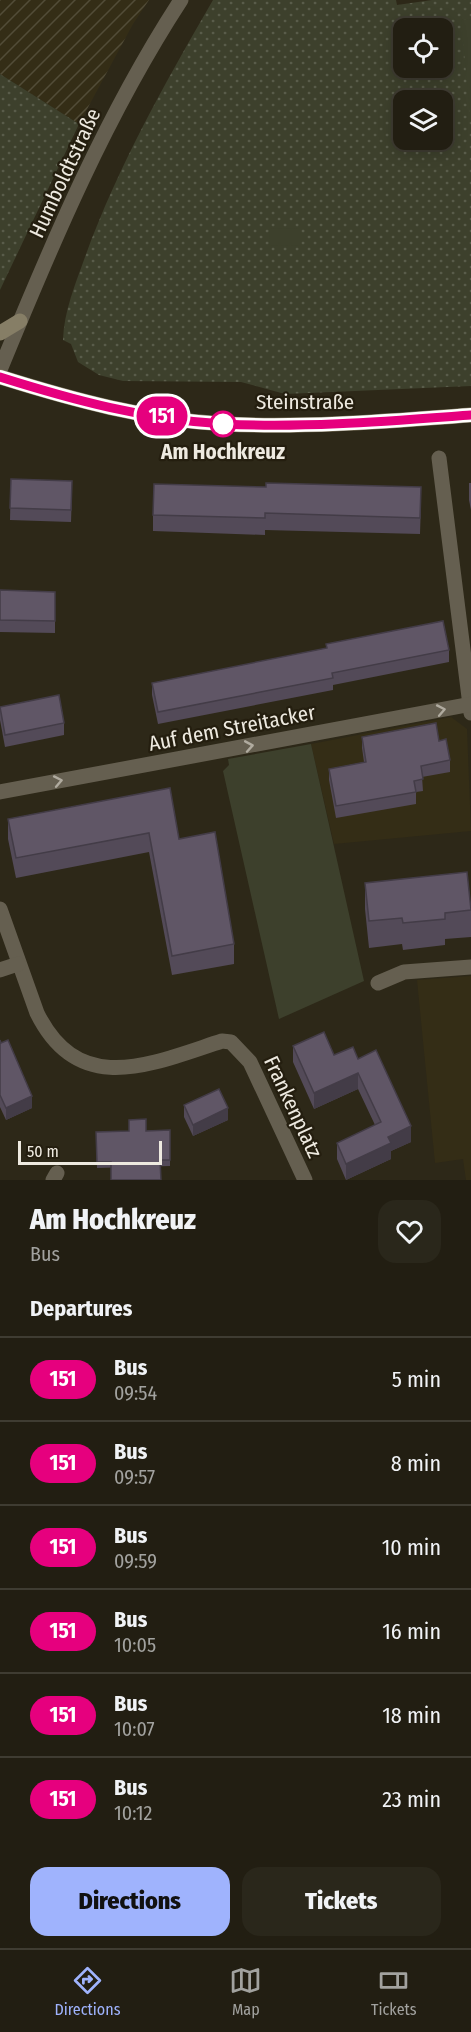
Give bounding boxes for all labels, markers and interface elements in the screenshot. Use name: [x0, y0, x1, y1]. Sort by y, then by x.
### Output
map controls: [393, 18, 453, 150]
button: locate: [393, 18, 453, 78]
button: layers: [393, 90, 453, 150]
street label: Humboldtstraße: [24, 104, 106, 242]
street label: Steinstraße: [256, 389, 354, 415]
line badge: 151: [128, 396, 196, 436]
text: 151: [149, 403, 175, 429]
marker: Am Hochkreuz: [210, 411, 236, 437]
place label: Am Hochkreuz: [160, 439, 285, 465]
street label: Auf dem Streitacker: [147, 699, 318, 757]
one-way arrow: [436, 704, 446, 717]
one-way arrow: [244, 740, 254, 753]
one-way arrow: [53, 776, 62, 788]
street label: Frankenplatz: [258, 1052, 328, 1162]
scale bar: [18, 1138, 162, 1166]
text: 50 m: [27, 1142, 59, 1161]
button: heart: [378, 1200, 441, 1263]
text: Am Hochkreuz: [30, 1203, 196, 1236]
text: Bus: [30, 1242, 60, 1266]
text: Departures: [30, 1295, 132, 1322]
text: Bus: [114, 1354, 147, 1381]
text: 151: [50, 1366, 76, 1392]
text: 5 min: [392, 1366, 441, 1393]
text: 09:54: [114, 1381, 157, 1405]
text: Bus: [114, 1438, 147, 1465]
text: 151: [50, 1450, 76, 1476]
text: 8 min: [391, 1450, 441, 1477]
text: 09:57: [114, 1465, 155, 1489]
text: Bus: [114, 1522, 147, 1549]
text: 151: [50, 1534, 76, 1560]
text: 10 min: [382, 1534, 441, 1561]
text: 09:59: [114, 1549, 157, 1573]
text: Bus: [114, 1606, 147, 1633]
text: 151: [50, 1618, 76, 1644]
text: 16 min: [382, 1618, 441, 1645]
text: 10:05: [114, 1633, 156, 1657]
text: Bus: [114, 1690, 147, 1717]
text: 151: [50, 1702, 76, 1728]
text: 18 min: [382, 1702, 441, 1729]
text: 10:07: [114, 1717, 155, 1741]
text: Bus: [114, 1774, 147, 1801]
text: 151: [50, 1786, 76, 1812]
text: 23 min: [382, 1786, 441, 1813]
text: 10:12: [114, 1801, 152, 1825]
button: Directions: [30, 1867, 230, 1936]
button: Tickets: [242, 1867, 441, 1936]
tab: Directions: [54, 1964, 121, 2019]
tab: Map: [229, 1964, 262, 2019]
tab: Tickets: [371, 1964, 417, 2019]

